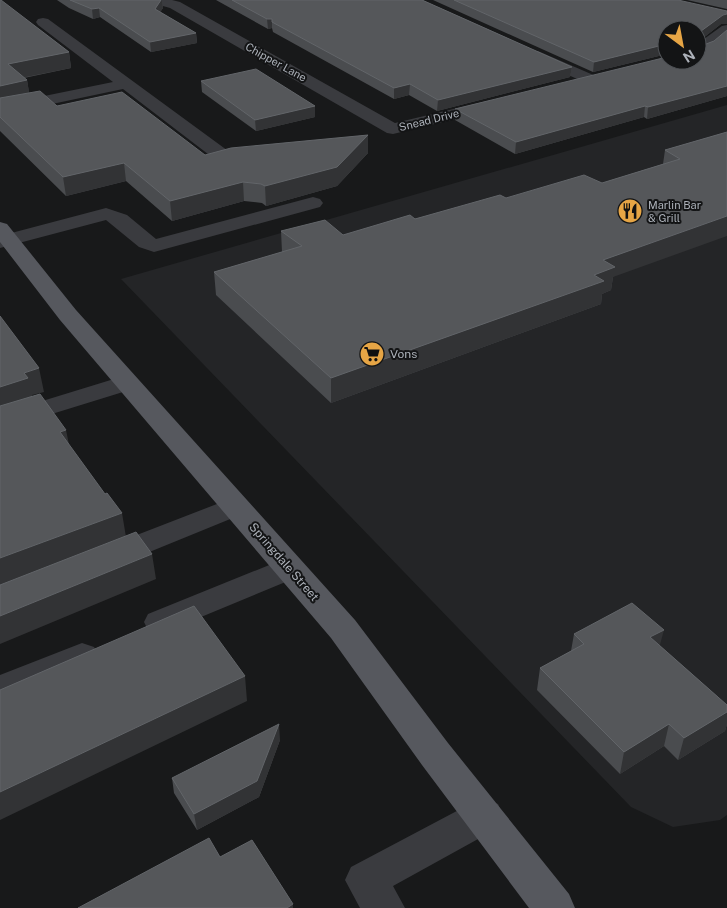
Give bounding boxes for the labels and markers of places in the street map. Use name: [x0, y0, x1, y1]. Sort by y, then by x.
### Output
restaurant icon: Marlin Bar & Grill: [617, 198, 643, 224]
place label: Marlin Bar & Grill: [648, 199, 701, 224]
supermarket icon: Vons: [359, 341, 385, 367]
place label: Vons: [390, 347, 417, 361]

